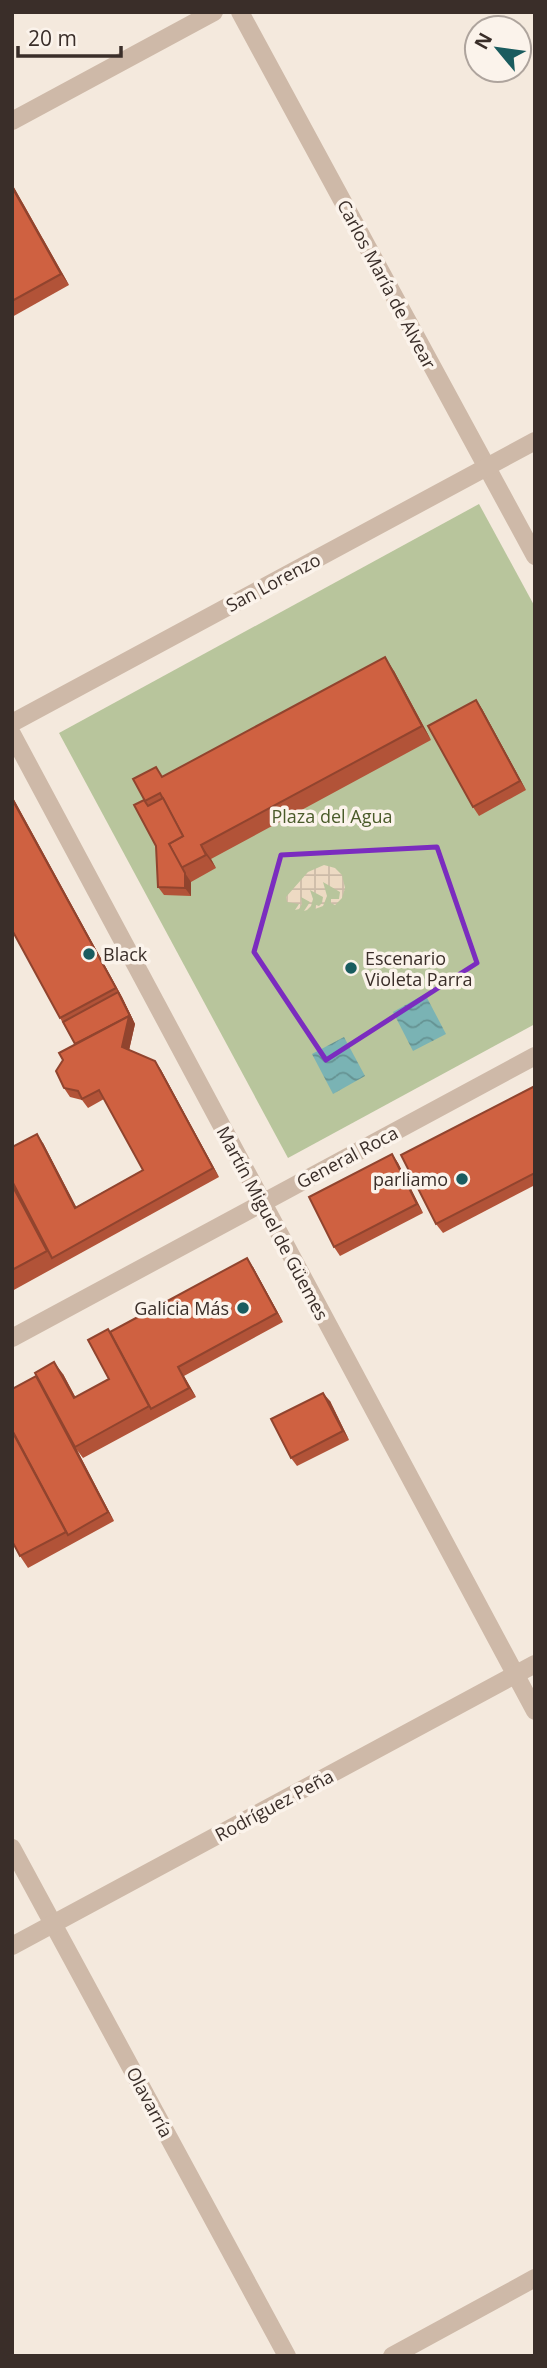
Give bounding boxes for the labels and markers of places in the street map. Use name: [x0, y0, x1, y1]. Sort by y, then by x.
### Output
place label: Black: [103, 942, 148, 966]
marker: Black: [81, 946, 97, 962]
place label: Escenario Violeta Parra: [365, 946, 472, 991]
marker: Escenario Violeta Parra: [343, 960, 359, 976]
place label: parliamo: [373, 1167, 448, 1191]
marker: parliamo: [454, 1171, 470, 1187]
place label: Galicia Más: [134, 1296, 229, 1320]
marker: Galicia Más: [235, 1300, 251, 1316]

